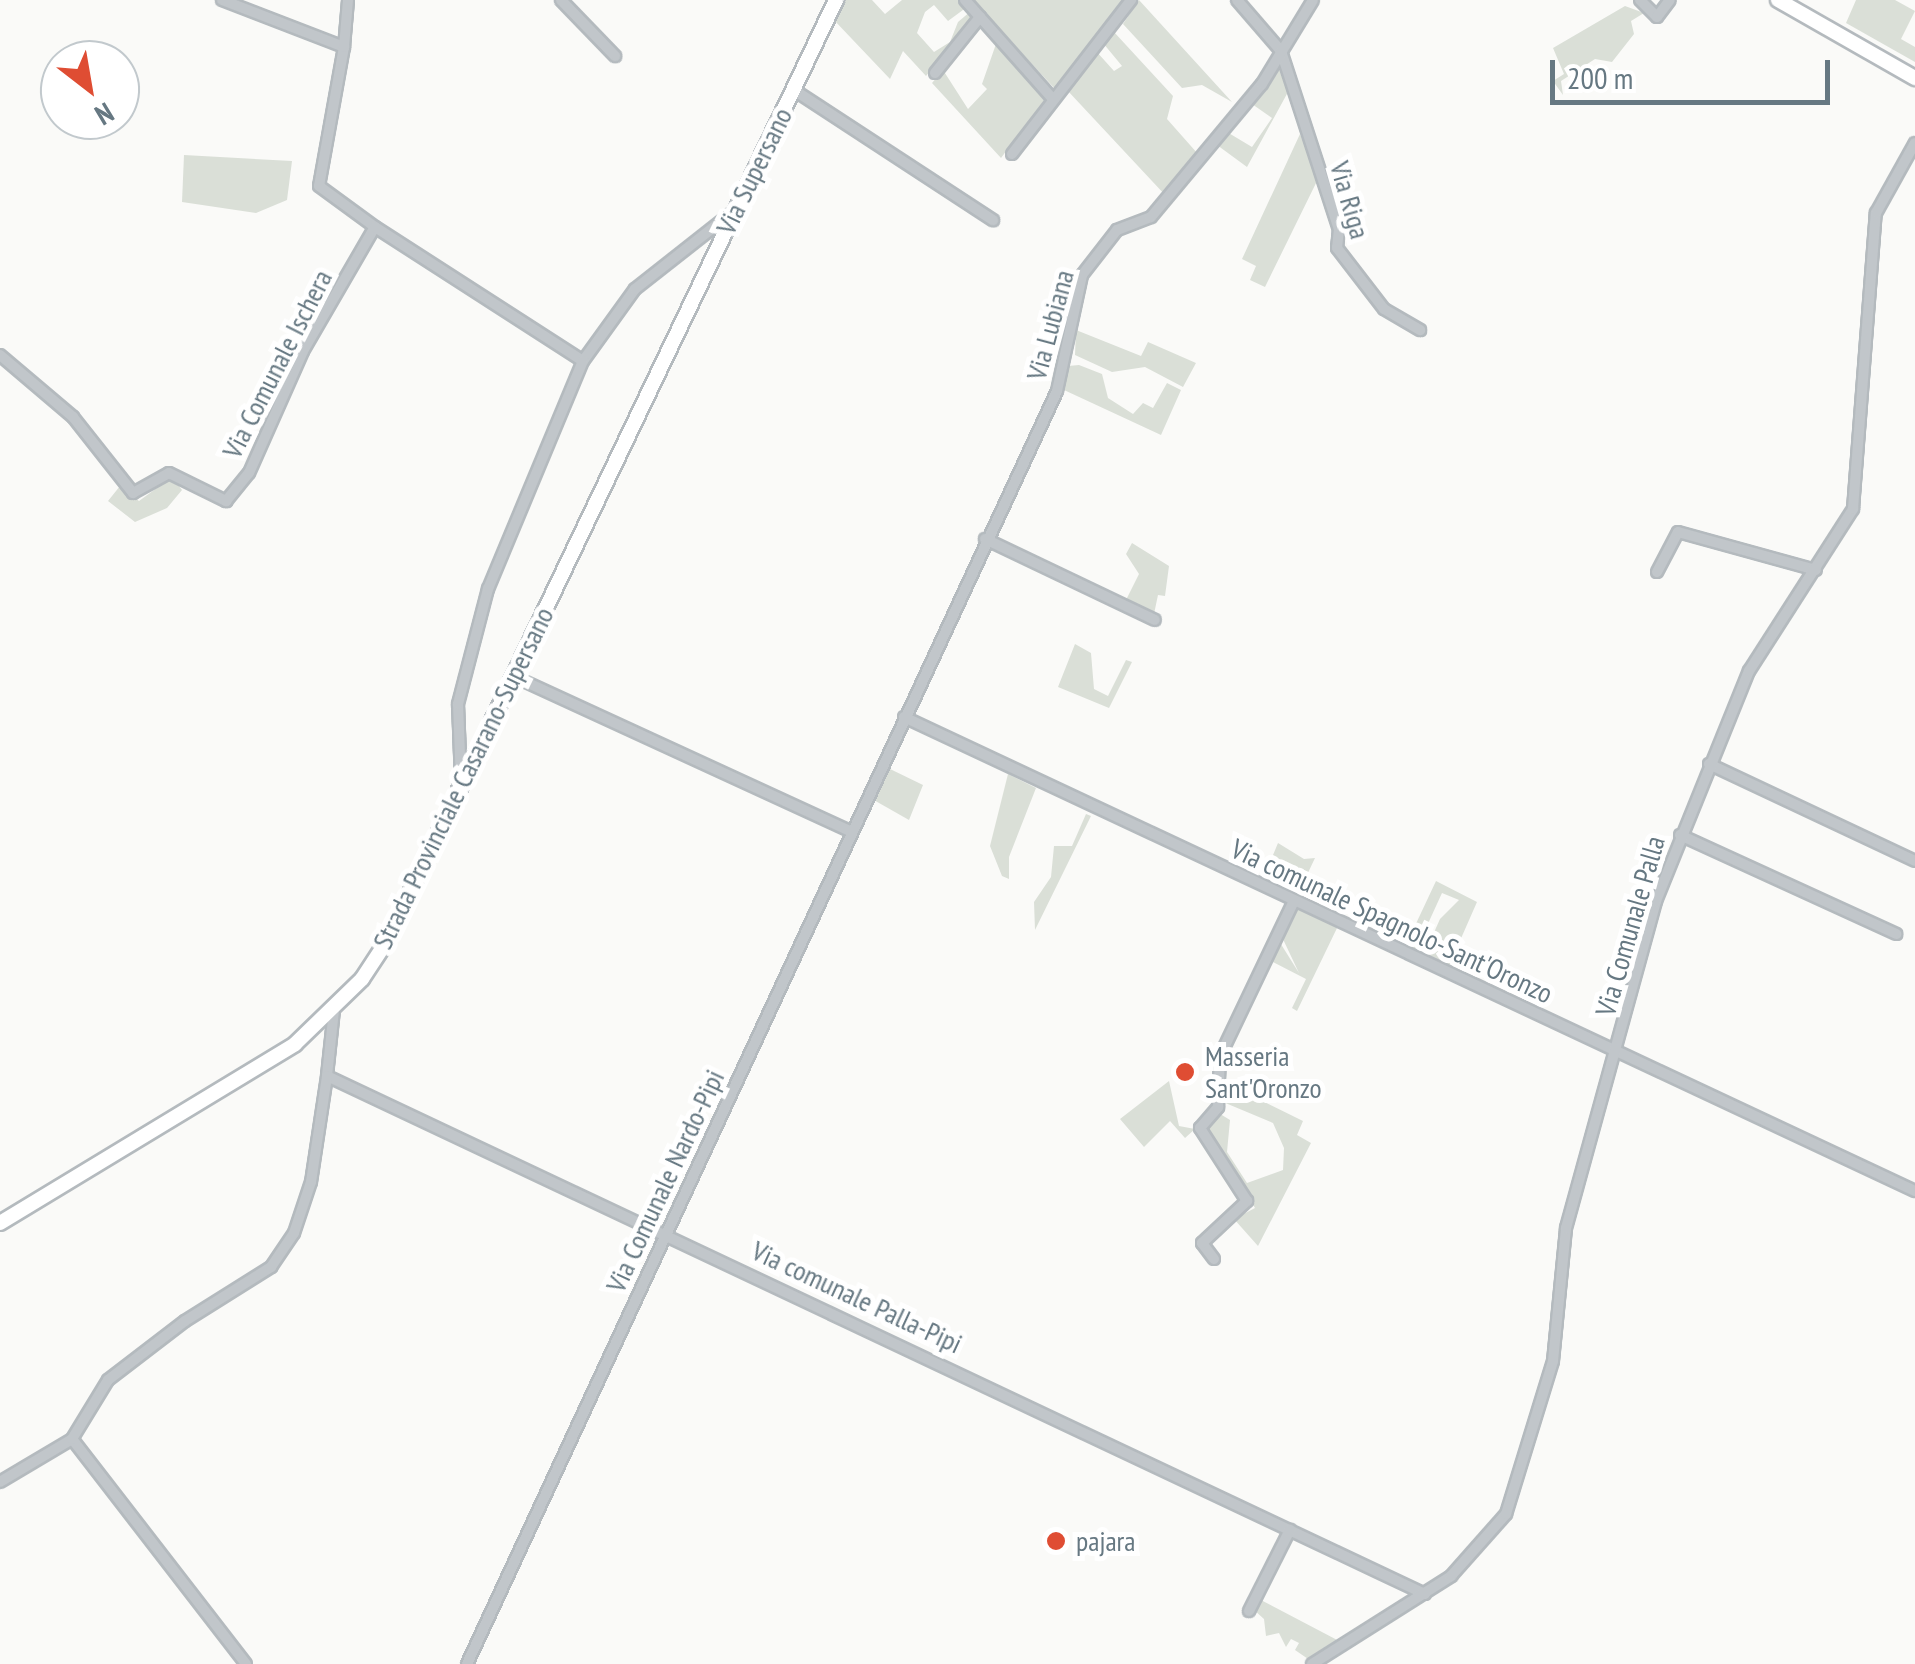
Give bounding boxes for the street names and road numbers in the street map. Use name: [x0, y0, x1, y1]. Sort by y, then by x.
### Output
street label: Via Supersano: [709, 102, 799, 240]
street label: Via Riga: [1323, 157, 1377, 243]
street label: Via Comunale Ischera: [215, 264, 339, 464]
street label: Via Lubiana: [1019, 266, 1081, 384]
street label: Strada Provinciale Casarano-Supersano: [365, 602, 561, 954]
street label: Via comunale Spagnolo-Sant'Oronzo: [1226, 832, 1558, 1010]
street label: Via Comunale Palla: [1588, 832, 1672, 1020]
street label: Via Comunale Nardo-Pipi: [599, 1064, 731, 1298]
street label: Via comunale Palla-Pipi: [747, 1234, 967, 1360]

